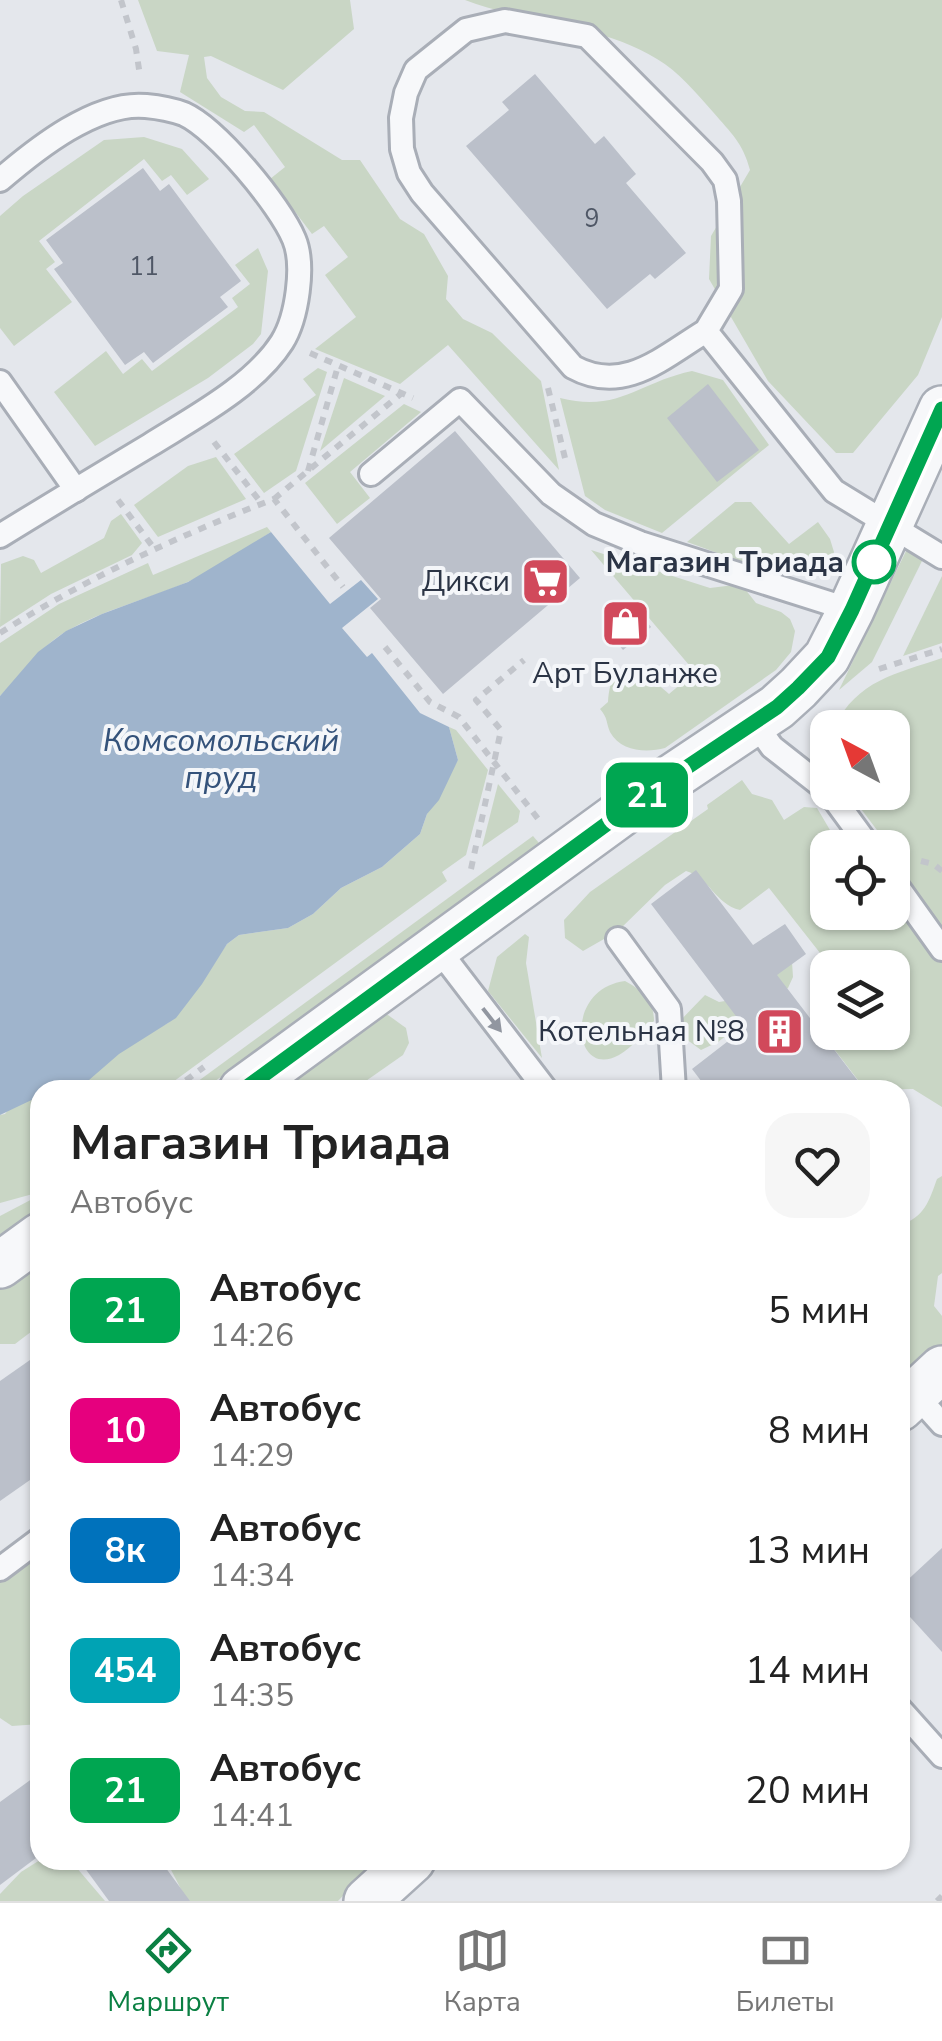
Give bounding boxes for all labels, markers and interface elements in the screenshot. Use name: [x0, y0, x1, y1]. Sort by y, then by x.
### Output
house number: 9: [584, 202, 600, 236]
house number: 11: [129, 250, 159, 284]
marker: Магазин Триада: [853, 541, 895, 583]
place label: Магазин Триада: [606, 542, 844, 583]
supermarket icon: Дикси: [519, 555, 571, 607]
place label: Дикси: [422, 561, 510, 602]
shop icon: Арт Буланже: [599, 598, 651, 650]
place label: Арт Буланже: [532, 653, 718, 694]
north arrow: [810, 710, 910, 810]
map controls: [810, 710, 910, 1050]
water label: Комсомольский пруд: [103, 719, 339, 799]
line badge: 21: [602, 762, 692, 828]
text: 21: [626, 772, 668, 819]
button: locate: [810, 830, 910, 930]
button: layers: [810, 950, 910, 1050]
building icon: Котельная №8: [754, 1005, 806, 1057]
one-way arrow: [481, 1007, 502, 1033]
place label: Котельная №8: [538, 1011, 745, 1052]
text: Магазин Триада: [70, 1110, 452, 1176]
button: heart: [765, 1113, 870, 1218]
text: Автобус: [70, 1181, 193, 1224]
text: Автобус: [210, 1263, 361, 1314]
text: 5 мин: [768, 1285, 870, 1336]
text: 21: [104, 1287, 146, 1334]
text: 14:26: [210, 1314, 294, 1357]
text: Автобус: [210, 1383, 361, 1434]
text: 8 мин: [768, 1405, 870, 1456]
text: 10: [104, 1407, 146, 1454]
text: 14:29: [210, 1434, 294, 1477]
text: Автобус: [210, 1503, 361, 1554]
text: 13 мин: [745, 1525, 870, 1576]
text: 8к: [105, 1527, 145, 1574]
text: 14:34: [210, 1554, 294, 1597]
text: Автобус: [210, 1623, 361, 1674]
text: 14 мин: [745, 1645, 870, 1696]
text: 454: [93, 1647, 157, 1694]
text: 14:35: [210, 1674, 294, 1717]
text: Автобус: [210, 1743, 361, 1794]
text: 20 мин: [745, 1765, 870, 1816]
text: 21: [104, 1767, 146, 1814]
text: 14:41: [210, 1794, 294, 1837]
tab: Маршрут: [107, 1923, 229, 2021]
tab: Карта: [444, 1923, 521, 2021]
tab: Билеты: [736, 1923, 835, 2021]

